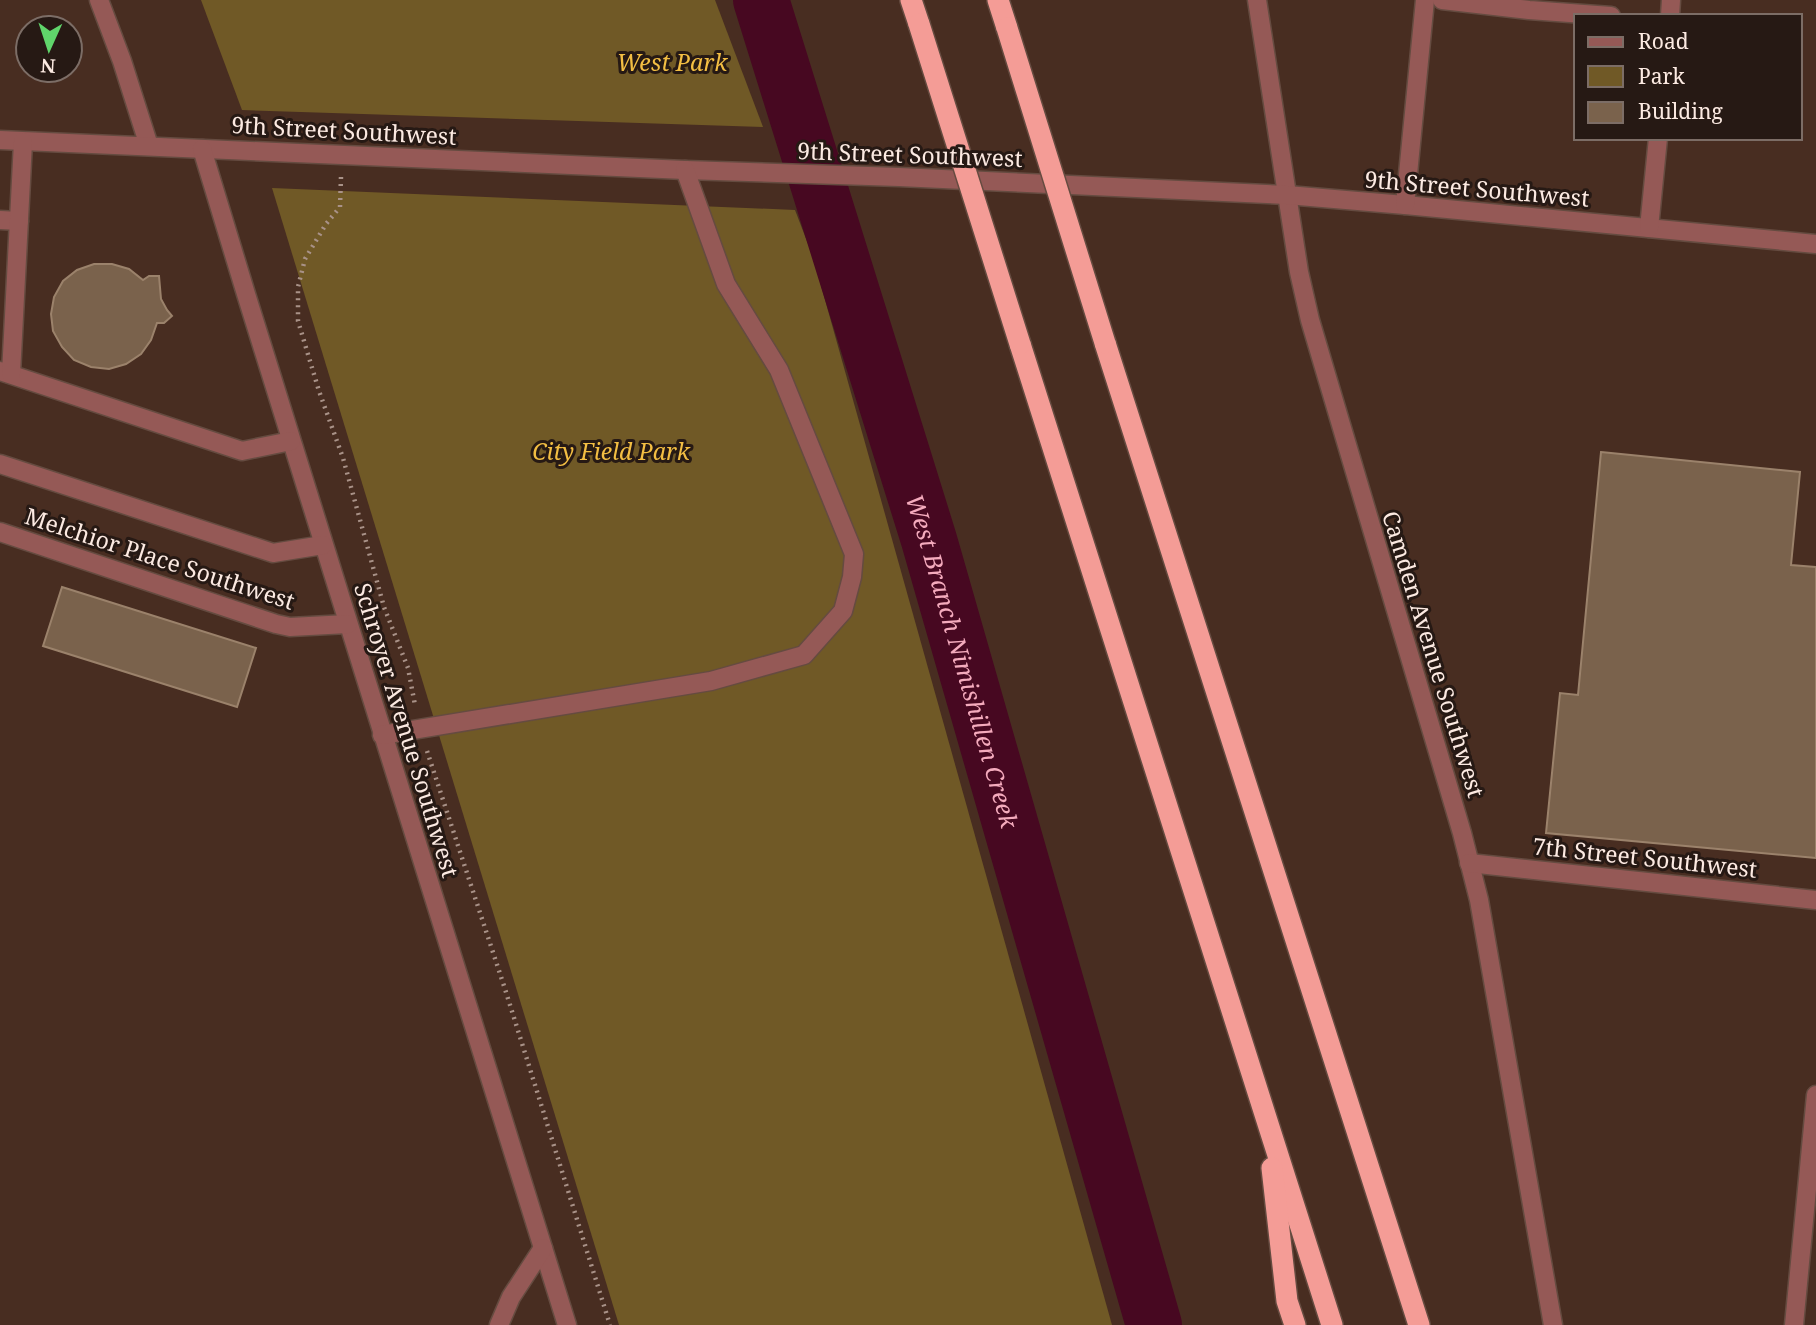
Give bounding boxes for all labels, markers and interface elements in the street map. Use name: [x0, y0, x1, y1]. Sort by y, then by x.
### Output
north arrow: [14, 14, 84, 84]
legend: [1574, 14, 1802, 140]
text: Road: [1638, 27, 1689, 55]
park label: West Park: [617, 46, 728, 78]
text: N: [40, 53, 56, 79]
text: Park: [1638, 62, 1685, 90]
text: Building: [1638, 97, 1723, 125]
street label: 9th Street Southwest: [231, 108, 457, 152]
street label: 9th Street Southwest: [797, 134, 1023, 174]
street label: 9th Street Southwest: [1363, 162, 1591, 214]
park label: City Field Park: [532, 435, 691, 467]
water label: West Branch Nimishillen Creek: [899, 490, 1028, 833]
street label: Melchior Place Southwest: [21, 499, 299, 617]
street label: Camden Avenue Southwest: [1375, 507, 1493, 801]
street label: Schroyer Avenue Southwest: [347, 579, 467, 881]
street label: 7th Street Southwest: [1531, 829, 1759, 885]

